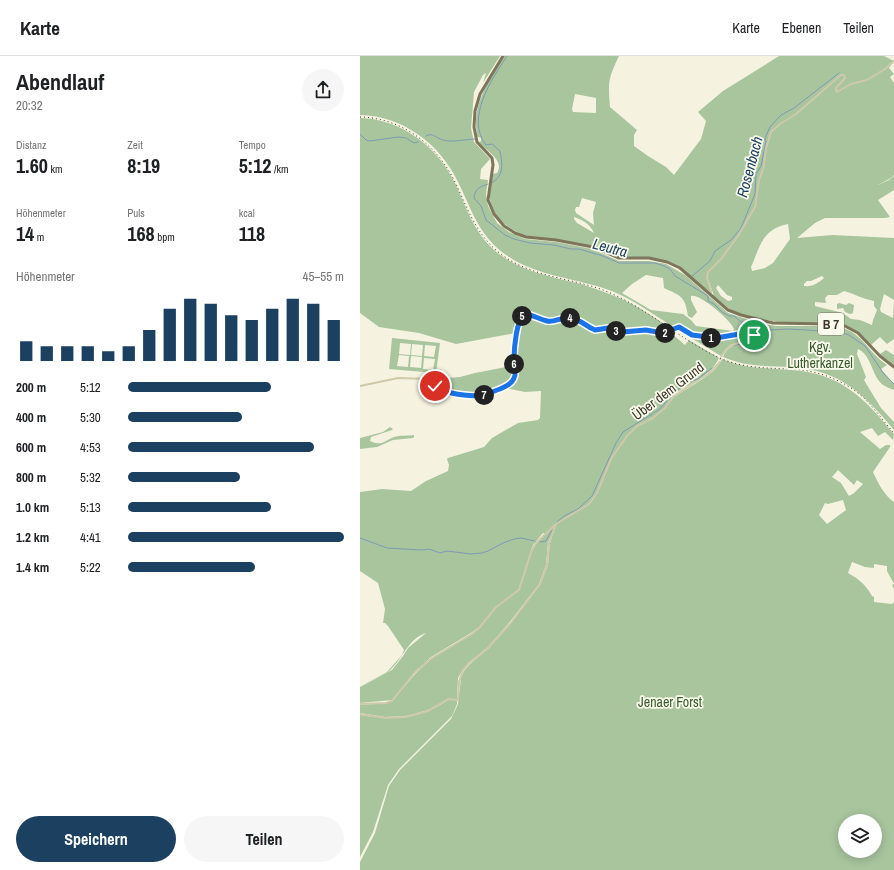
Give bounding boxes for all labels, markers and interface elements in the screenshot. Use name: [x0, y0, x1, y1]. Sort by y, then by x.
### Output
text: Karte: [20, 15, 60, 41]
text: Karte: [732, 19, 760, 37]
text: Ebenen: [782, 19, 821, 37]
text: Teilen: [843, 19, 874, 37]
text: Abendlauf: [16, 67, 104, 97]
button: share: [302, 69, 344, 111]
text: 20:32: [16, 97, 43, 114]
water label: Rosenbach: [731, 134, 768, 200]
text: Distanz: [16, 138, 47, 152]
text: Zeit: [127, 138, 143, 152]
text: Tempo: [239, 138, 266, 152]
text: 1.60: [16, 152, 48, 179]
text: 8:19: [127, 152, 160, 179]
text: 5:12: [239, 152, 271, 179]
text: km: [48, 162, 62, 176]
text: /km: [271, 162, 289, 176]
text: Höhenmeter: [16, 206, 66, 220]
text: Puls: [127, 206, 145, 220]
text: kcal: [239, 206, 255, 220]
text: 14: [16, 220, 34, 247]
text: 168: [127, 220, 155, 247]
text: 118: [239, 220, 265, 247]
text: m: [34, 230, 44, 244]
text: bpm: [155, 230, 175, 244]
water label: Leutra: [591, 233, 630, 262]
text: Höhenmeter: [16, 268, 75, 285]
text: 45–55 m: [303, 268, 344, 285]
pin: 5: [512, 306, 532, 326]
pin: 4: [560, 308, 580, 328]
text: 5: [519, 309, 525, 323]
text: 4: [567, 311, 573, 325]
road number: B 7: [818, 313, 844, 335]
pin: [737, 318, 771, 352]
pin: 3: [606, 321, 626, 341]
pin: 2: [655, 323, 675, 343]
text: 3: [613, 324, 619, 338]
icon: arrive: [743, 324, 765, 346]
text: 2: [662, 326, 668, 340]
pin: 1: [701, 328, 721, 348]
text: 1: [708, 331, 714, 345]
park label: Kgv. Lutherkanzel: [787, 338, 853, 372]
pin: 6: [504, 354, 524, 374]
text: 6: [511, 357, 517, 371]
street label: Über dem Grund: [628, 358, 708, 424]
pin: [418, 369, 452, 403]
icon: check: [424, 375, 446, 397]
text: 200 m: [16, 379, 46, 396]
text: 5:12: [80, 379, 101, 396]
pin: 7: [474, 385, 494, 405]
text: 7: [481, 388, 487, 402]
text: 400 m: [16, 409, 46, 426]
text: 5:30: [80, 409, 101, 426]
text: 600 m: [16, 439, 46, 456]
text: 4:53: [80, 439, 101, 456]
text: 800 m: [16, 469, 46, 486]
text: 5:32: [80, 469, 101, 486]
text: 1.0 km: [16, 499, 49, 516]
text: 5:13: [80, 499, 101, 516]
text: 1.2 km: [16, 529, 49, 546]
text: 4:41: [80, 529, 101, 546]
text: 1.4 km: [16, 559, 49, 576]
text: 5:22: [80, 559, 101, 576]
park label: Jenaer Forst: [638, 693, 702, 711]
map controls: [838, 814, 882, 858]
button: layers: [838, 814, 882, 858]
button: Speichern: [16, 816, 176, 862]
button: Teilen: [184, 816, 344, 862]

